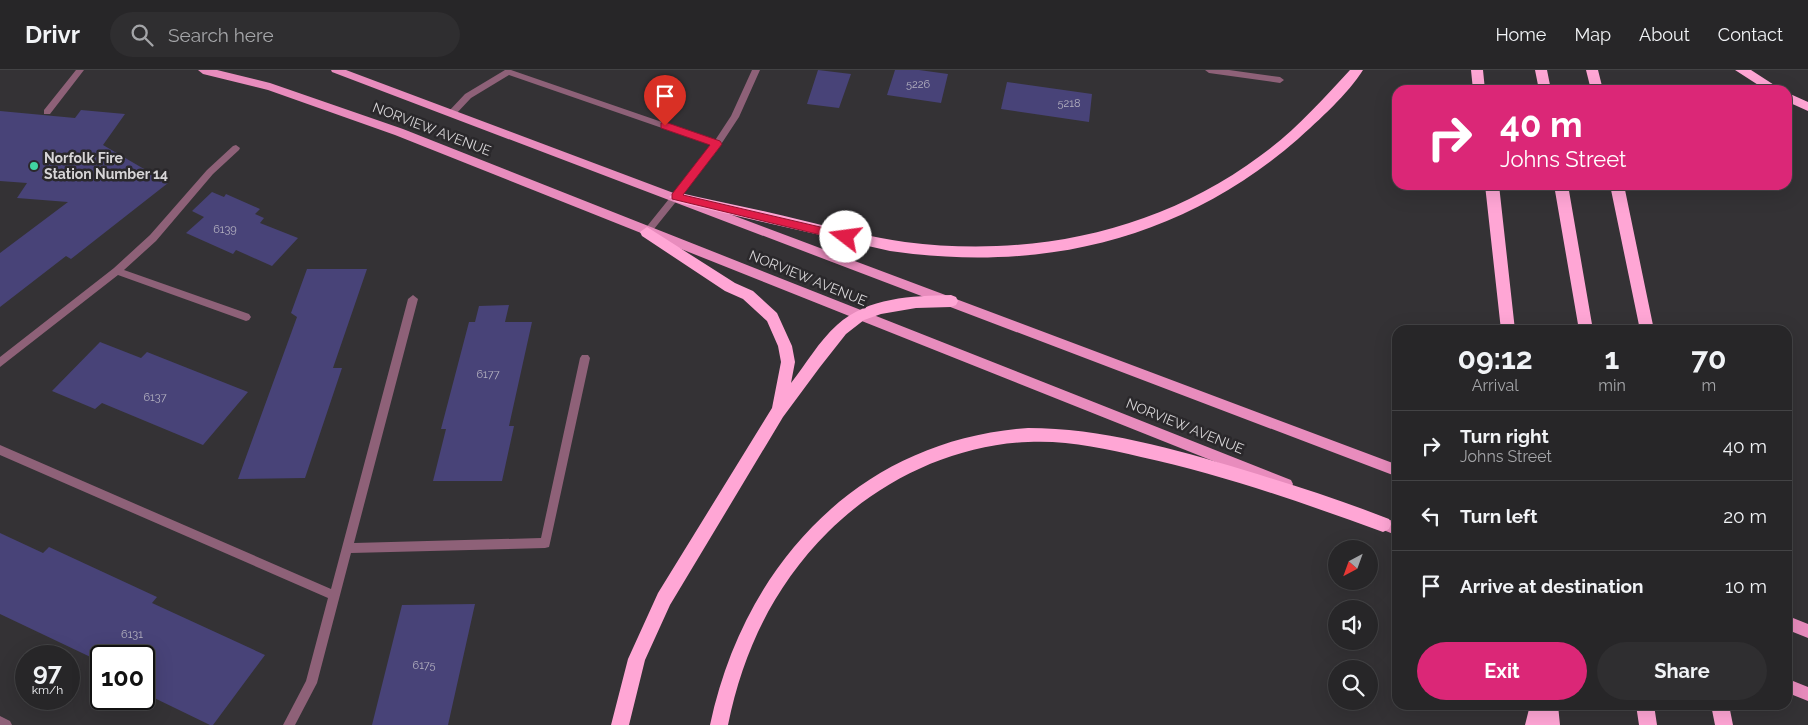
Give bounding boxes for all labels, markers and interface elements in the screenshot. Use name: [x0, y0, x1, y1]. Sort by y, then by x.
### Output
search box: [110, 12, 460, 57]
text: Drivr: [25, 20, 80, 49]
icon: search: [128, 21, 156, 49]
text: Search here: [168, 24, 274, 46]
text: Home: [1495, 24, 1546, 45]
text: Map: [1574, 24, 1611, 45]
text: About: [1639, 24, 1690, 45]
text: Contact: [1718, 24, 1783, 45]
pin: [644, 75, 686, 126]
house number: 5226: [906, 78, 930, 91]
icon: arrive: [651, 82, 679, 110]
house number: 5218: [1058, 97, 1080, 110]
street label: NORVIEW AVENUE: [371, 99, 493, 159]
text: 40 m: [1500, 104, 1582, 145]
icon: right: [1417, 105, 1482, 170]
text: Johns Street: [1500, 146, 1626, 172]
place label: Norfolk Fire Station Number 14: [44, 150, 168, 182]
marker: Norfolk Fire Station Number 14: [28, 160, 40, 172]
position arrow: [819, 210, 871, 262]
house number: 6139: [213, 223, 237, 236]
street label: NORVIEW AVENUE: [747, 247, 869, 309]
text: 09:12: [1457, 341, 1533, 376]
text: 1: [1605, 341, 1619, 376]
text: 70: [1691, 341, 1726, 376]
house number: 6177: [476, 368, 500, 381]
text: Arrival: [1472, 376, 1519, 395]
text: min: [1598, 376, 1626, 395]
text: m: [1702, 376, 1716, 395]
house number: 6137: [143, 391, 167, 404]
street label: NORVIEW AVENUE: [1124, 395, 1246, 457]
text: Turn right: [1460, 425, 1549, 447]
icon: right: [1417, 432, 1445, 460]
text: 40 m: [1723, 435, 1767, 457]
text: Johns Street: [1460, 447, 1552, 466]
icon: left: [1417, 502, 1445, 530]
text: Turn left: [1460, 505, 1537, 527]
text: 20 m: [1723, 505, 1767, 527]
north arrow: [1328, 540, 1378, 590]
map controls: [1328, 540, 1378, 710]
icon: arrive: [1417, 572, 1445, 600]
text: Arrive at destination: [1460, 575, 1644, 597]
text: 10 m: [1725, 575, 1767, 597]
button: sound: [1328, 600, 1378, 650]
house number: 6131: [121, 628, 143, 641]
button: Exit: [1417, 642, 1587, 700]
button: Share: [1597, 642, 1767, 700]
speed limit sign: 100: [90, 645, 155, 710]
text: 97: [33, 656, 62, 686]
house number: 6175: [413, 659, 436, 672]
button: search: [1328, 660, 1378, 710]
text: km/h: [32, 683, 63, 697]

